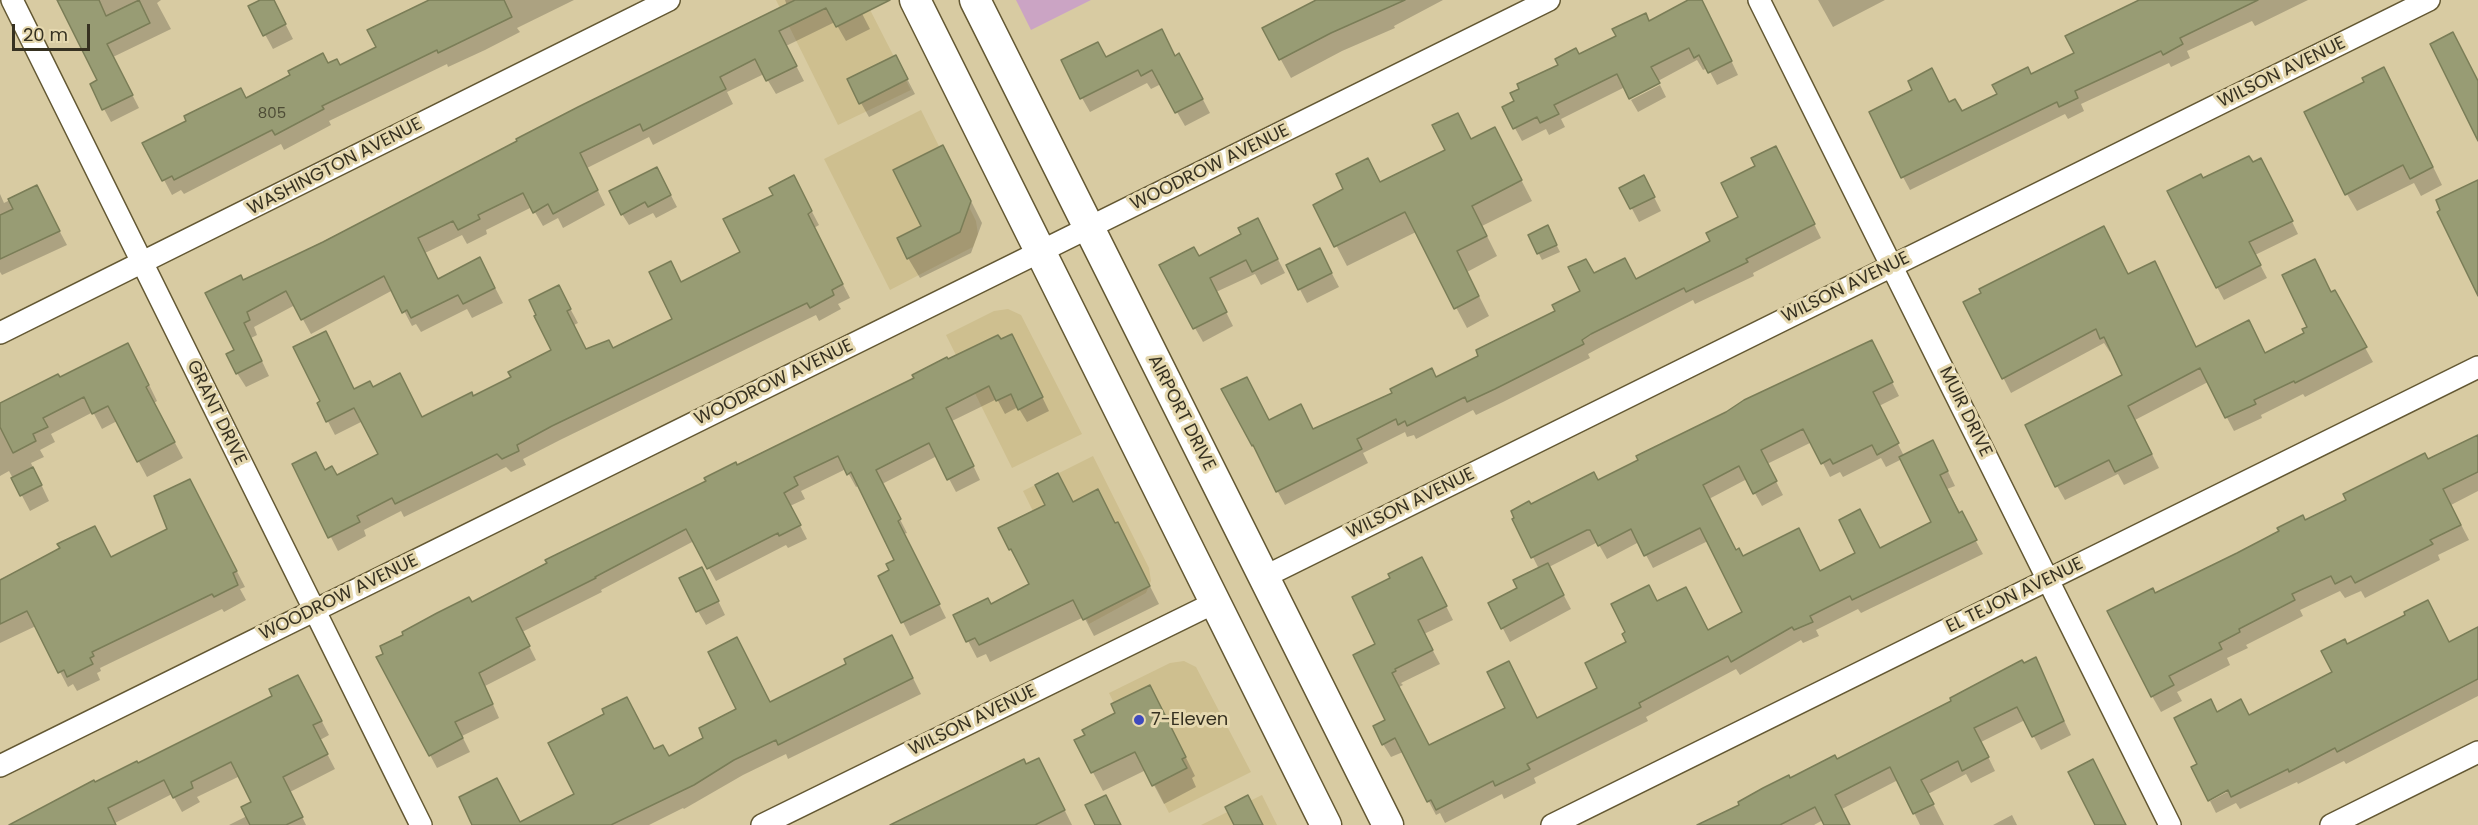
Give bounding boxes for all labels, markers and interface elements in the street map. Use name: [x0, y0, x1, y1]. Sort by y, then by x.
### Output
scale bar: [15, 12, 93, 50]
text: 20 m: [23, 22, 68, 47]
street label: WILSON AVENUE: [2215, 33, 2349, 113]
house number: 805: [258, 105, 286, 123]
street label: WASHINGTON AVENUE: [244, 114, 426, 220]
street label: WOODROW AVENUE: [1127, 120, 1293, 216]
street label: WILSON AVENUE: [1779, 248, 1913, 328]
street label: WOODROW AVENUE: [691, 335, 857, 431]
street label: AIRPORT DRIVE: [1143, 351, 1219, 475]
street label: GRANT DRIVE: [181, 357, 251, 469]
street label: MUIR DRIVE: [1934, 364, 1996, 460]
street label: WILSON AVENUE: [1344, 464, 1478, 544]
street label: WOODROW AVENUE: [256, 550, 422, 646]
street label: EL TEJON AVENUE: [1943, 554, 2087, 638]
street label: WILSON AVENUE: [906, 681, 1040, 761]
place label: 7-Eleven: [1151, 709, 1228, 731]
marker: 7-Eleven: [1132, 713, 1146, 727]

